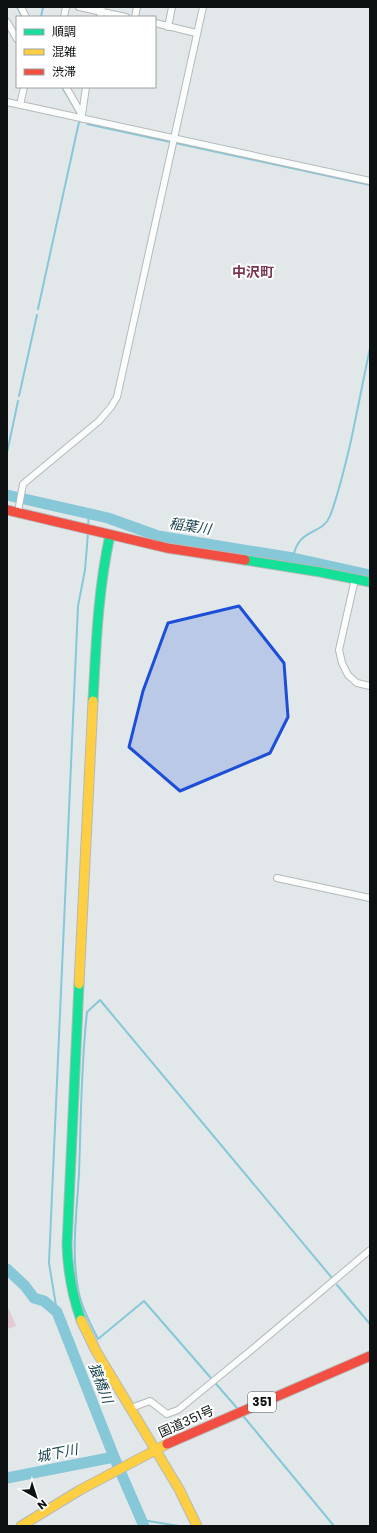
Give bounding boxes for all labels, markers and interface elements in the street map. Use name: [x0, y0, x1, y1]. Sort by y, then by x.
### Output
legend: [16, 16, 156, 88]
text: 順調: [52, 23, 76, 40]
text: 混雑: [52, 43, 76, 60]
text: 渋滞: [52, 63, 76, 80]
district label: 中沢町: [232, 262, 274, 282]
water label: 稲葉川: [168, 513, 214, 539]
water label: 猿橋川: [84, 1360, 119, 1408]
road number: 351: [248, 1392, 276, 1412]
street label: 国道351号: [155, 1401, 217, 1442]
water label: 城下川: [34, 1439, 81, 1467]
north arrow: [16, 1477, 56, 1517]
text: N: [34, 1496, 51, 1514]

